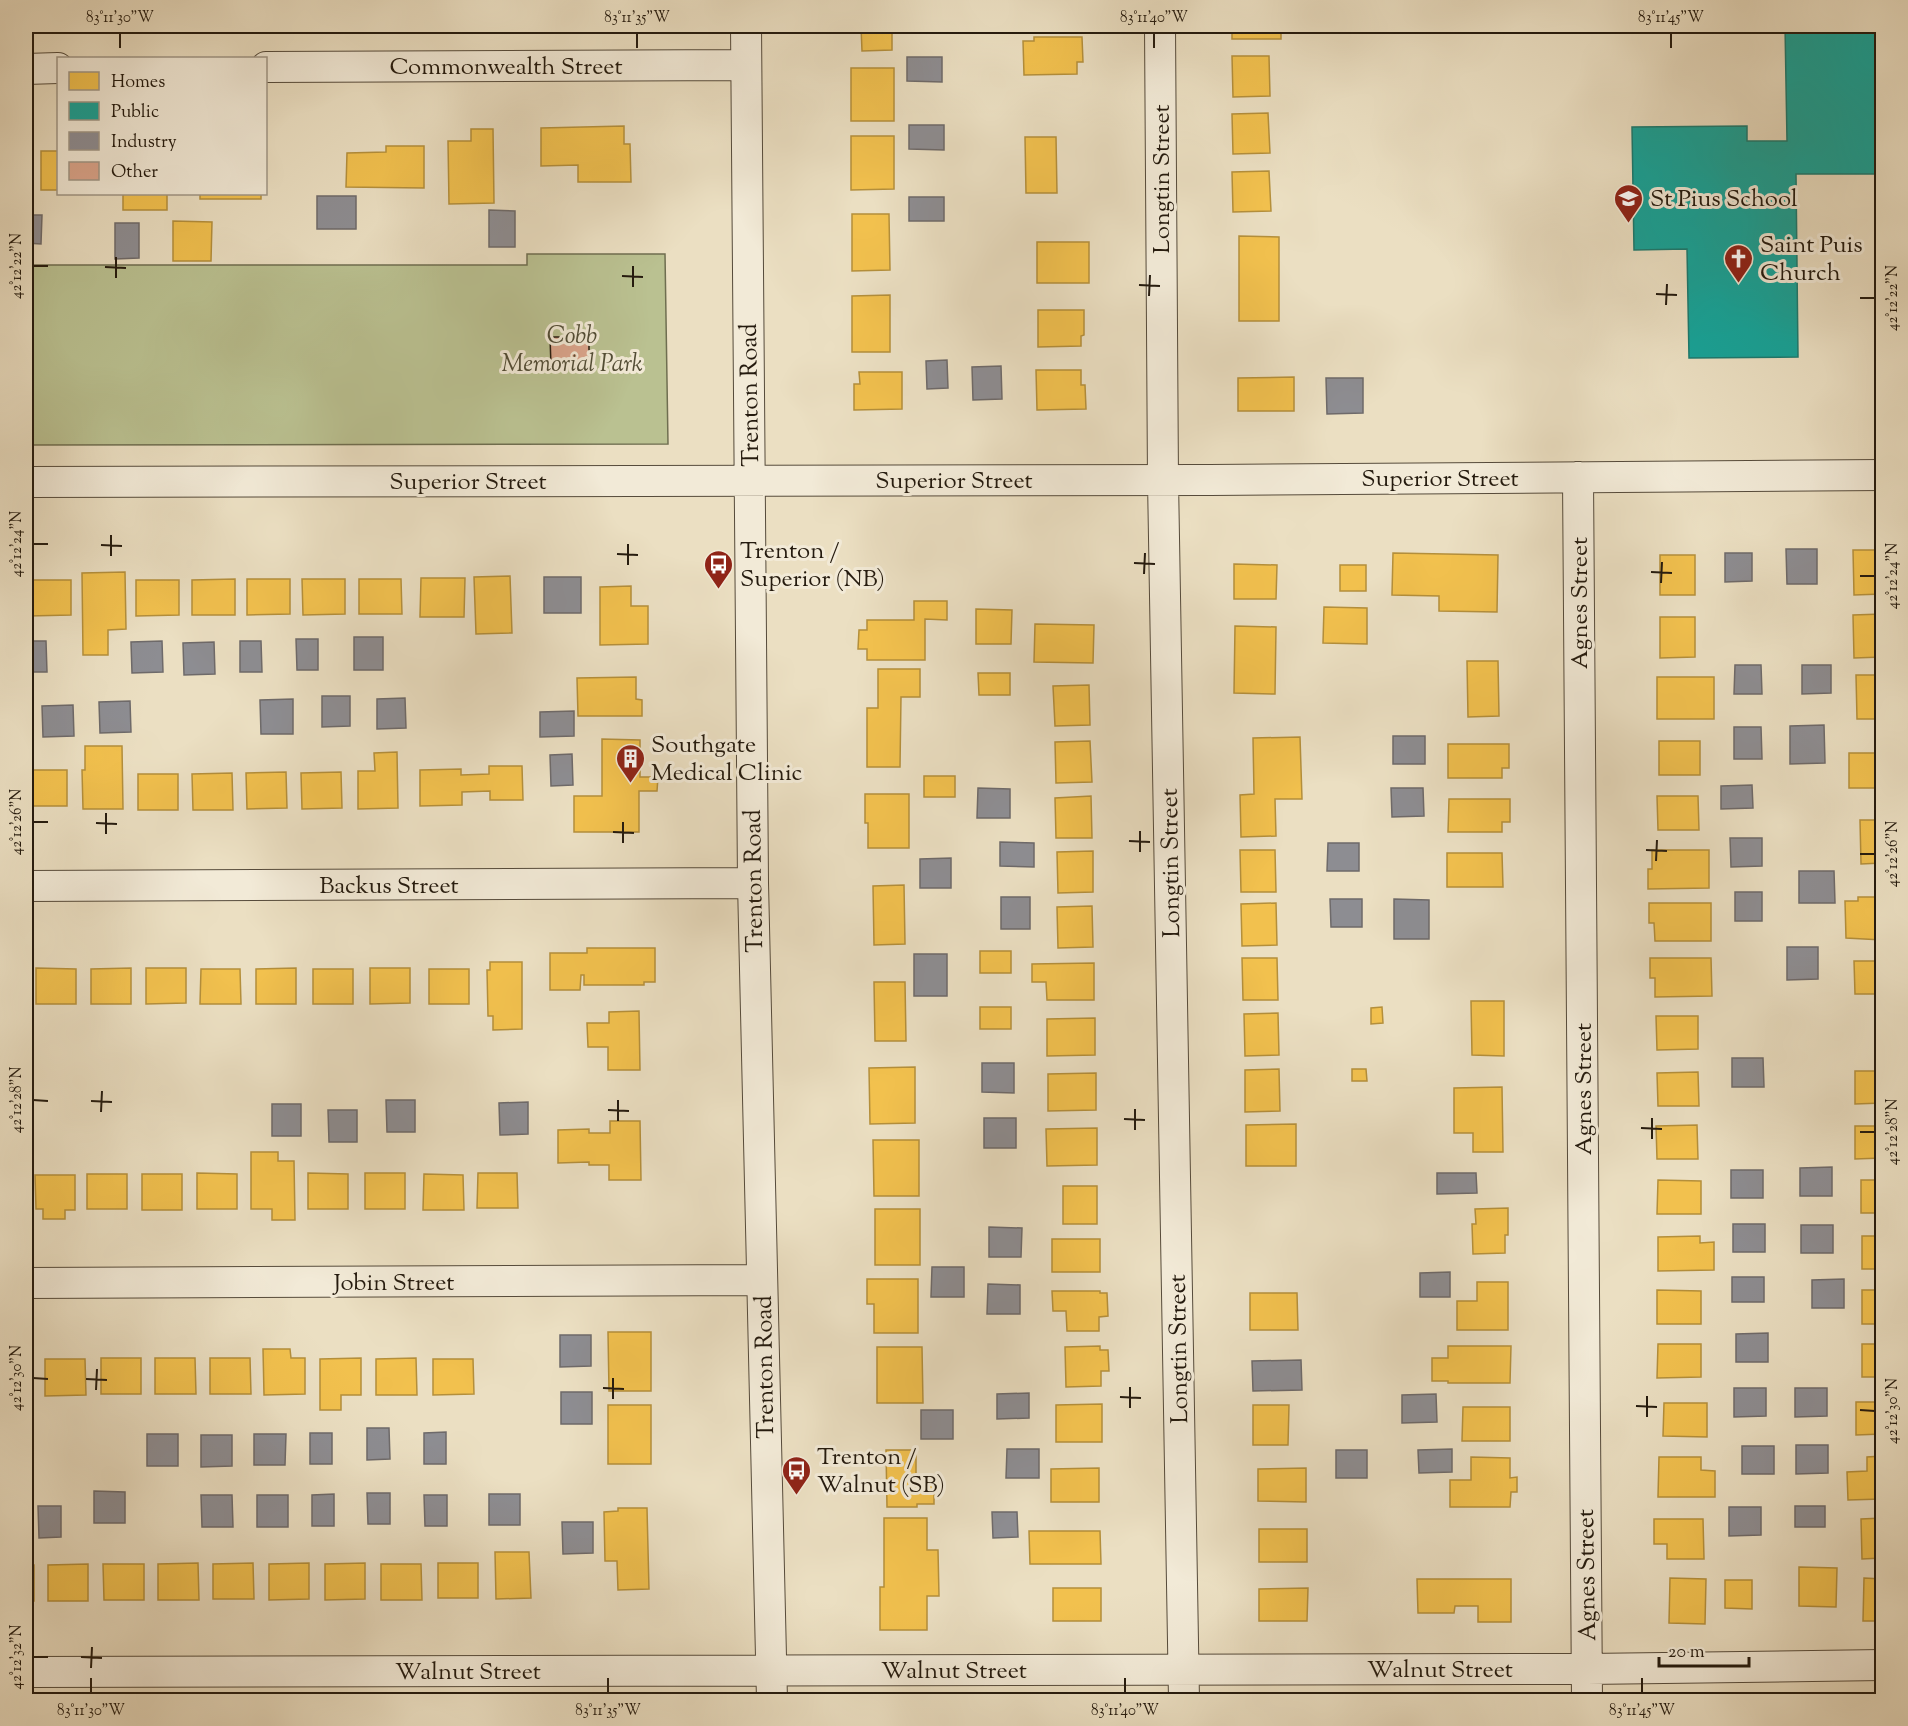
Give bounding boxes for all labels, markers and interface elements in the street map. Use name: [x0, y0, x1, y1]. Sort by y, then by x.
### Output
text: 83°11'30"W: [86, 8, 154, 29]
text: 83°11'35"W: [604, 8, 670, 29]
text: 83°11'40"W: [1120, 8, 1188, 29]
text: 83°11'45"W: [1638, 8, 1704, 29]
street label: Commonwealth Street: [389, 51, 623, 85]
legend: [57, 57, 267, 195]
text: Homes: [111, 70, 165, 96]
text: Public: [111, 100, 159, 126]
street label: Longtin Street: [1146, 104, 1180, 254]
text: Industry: [111, 130, 177, 156]
text: Other: [111, 160, 158, 186]
school or university icon: St Pius School: [1613, 182, 1645, 224]
place label: St Pius School: [1650, 183, 1798, 217]
place label: Saint Puis Church: [1760, 229, 1863, 291]
text: 42°12'22"N: [7, 233, 28, 299]
church icon: Saint Puis Church: [1723, 242, 1755, 284]
text: 42°12'22"N: [1883, 265, 1904, 331]
park label: Cobb Memorial Park: [501, 320, 643, 382]
street label: Trenton Road: [733, 323, 769, 467]
street label: Superior Street: [1361, 463, 1519, 497]
street label: Superior Street: [875, 465, 1033, 499]
street label: Superior Street: [389, 466, 547, 500]
text: 42°12'24"N: [7, 511, 28, 577]
place label: Trenton / Superior (NB): [740, 535, 885, 597]
street label: Agnes Street: [1564, 537, 1598, 669]
text: 42°12'24"N: [1883, 543, 1904, 609]
bus stop icon: Trenton / Superior (NB): [703, 548, 735, 590]
place label: Southgate Medical Clinic: [651, 729, 803, 791]
building icon: Southgate Medical Clinic: [614, 742, 646, 784]
street label: Longtin Street: [1154, 788, 1190, 938]
text: 42°12'26"N: [7, 789, 28, 855]
street label: Trenton Road: [737, 809, 773, 953]
text: 42°12'26"N: [1883, 821, 1904, 887]
street label: Backus Street: [319, 870, 459, 904]
street label: Agnes Street: [1568, 1023, 1602, 1155]
text: 42°12'28"N: [7, 1067, 28, 1133]
text: 42°12'28"N: [1883, 1099, 1904, 1165]
street label: Jobin Street: [331, 1267, 455, 1301]
street label: Longtin Street: [1162, 1274, 1198, 1424]
street label: Trenton Road: [748, 1295, 784, 1439]
text: 42°12'30"N: [7, 1345, 28, 1411]
text: 42°12'30"N: [1883, 1378, 1904, 1444]
place label: Trenton / Walnut (SB): [817, 1441, 945, 1503]
bus stop icon: Trenton / Walnut (SB): [780, 1454, 812, 1496]
street label: Agnes Street: [1570, 1508, 1606, 1641]
text: 42°12'32"N: [7, 1624, 28, 1690]
scale bar: [1659, 1630, 1749, 1668]
text: 20 m: [1668, 1640, 1705, 1666]
street label: Walnut Street: [1367, 1654, 1513, 1688]
street label: Walnut Street: [881, 1655, 1027, 1689]
street label: Walnut Street: [395, 1656, 541, 1690]
text: 83°11'30"W: [57, 1701, 125, 1722]
text: 83°11'35"W: [575, 1701, 641, 1722]
text: 83°11'40"W: [1091, 1701, 1159, 1722]
text: 83°11'45"W: [1609, 1701, 1675, 1722]

